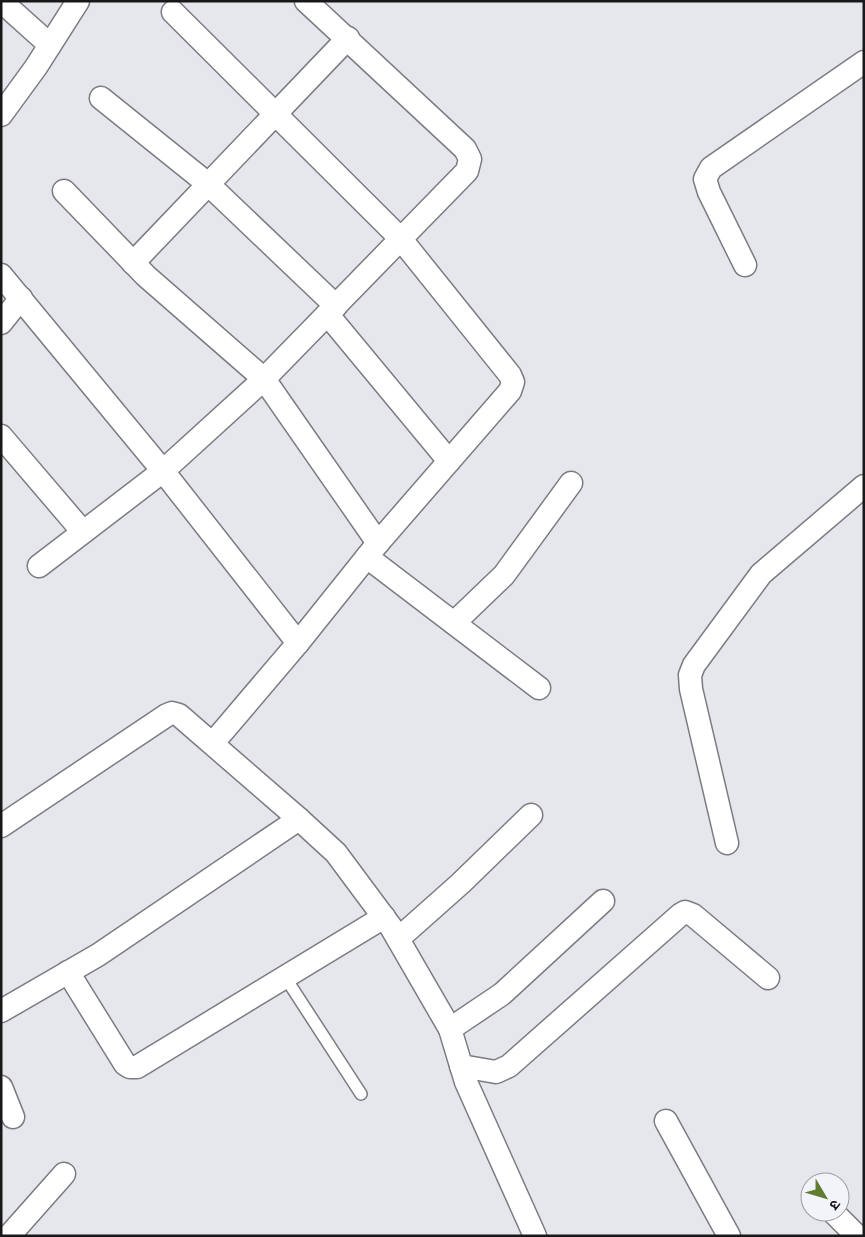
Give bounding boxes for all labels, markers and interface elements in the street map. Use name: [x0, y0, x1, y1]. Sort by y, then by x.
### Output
north arrow: [800, 1172, 850, 1222]
text: उ: [825, 1196, 845, 1214]

